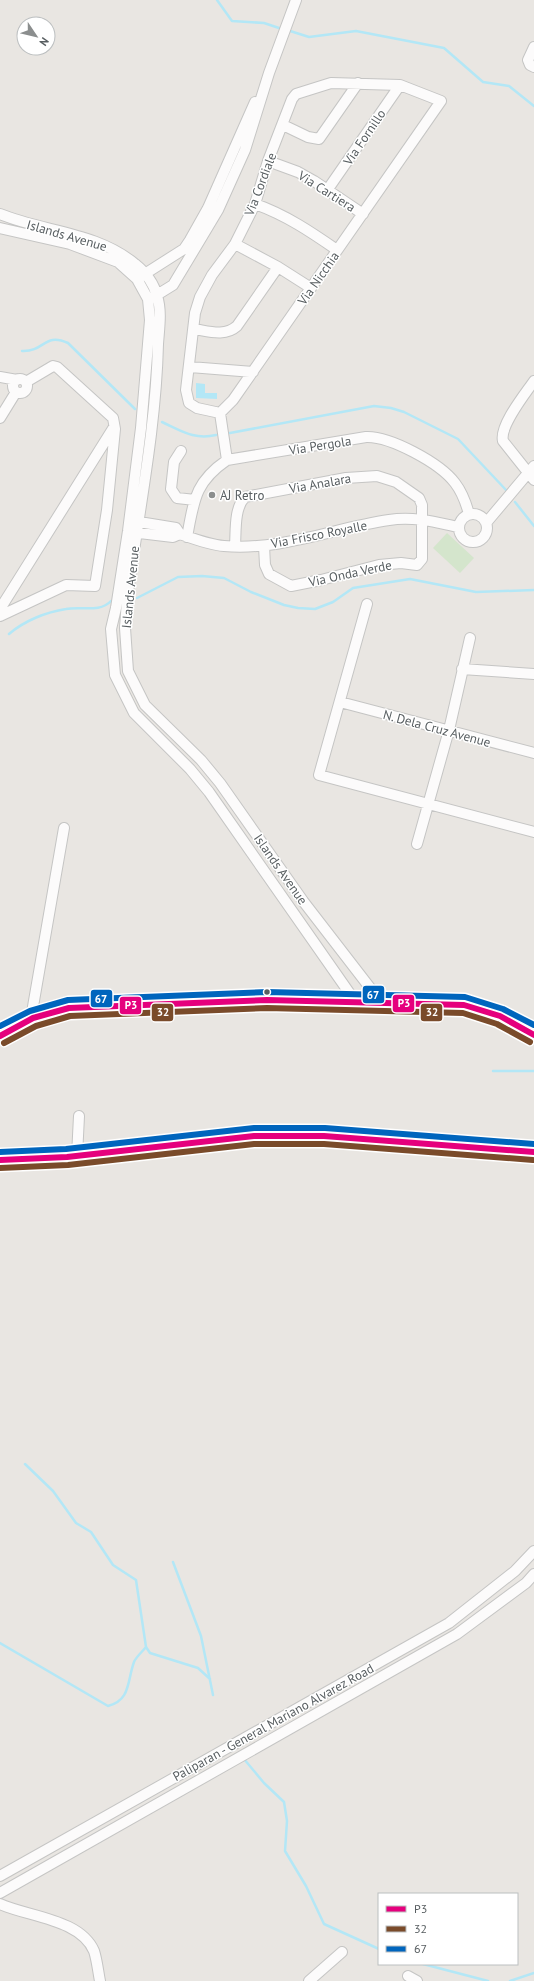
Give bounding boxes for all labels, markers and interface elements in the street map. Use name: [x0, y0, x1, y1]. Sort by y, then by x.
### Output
north arrow: [16, 16, 56, 56]
text: N: [36, 35, 52, 49]
street label: Via Fornillo: [339, 106, 389, 169]
street label: Via Cordiale: [240, 150, 280, 219]
street label: Via Cartiera: [294, 167, 359, 216]
street label: Islands Avenue: [25, 216, 109, 255]
street label: Via Nicchia: [293, 248, 343, 309]
street label: Via Pergola: [287, 432, 352, 459]
street label: Via Analara: [287, 470, 352, 497]
place label: AJ Retro: [220, 487, 264, 504]
marker: AJ Retro: [207, 490, 217, 500]
street label: Via Frisco Royalle: [269, 517, 369, 552]
street label: Islands Avenue: [118, 545, 143, 629]
street label: Via Onda Verde: [306, 556, 393, 591]
street label: N. Dela Cruz Avenue: [381, 706, 492, 751]
street label: Islands Avenue: [250, 831, 311, 908]
line badge: 67: [362, 985, 385, 1004]
unlabelled marker: [262, 987, 272, 997]
text: 67: [367, 988, 379, 1002]
line badge: 67: [90, 989, 113, 1008]
text: 67: [95, 992, 107, 1006]
line badge: P3: [392, 994, 415, 1013]
line badge: P3: [119, 996, 142, 1015]
text: P3: [398, 996, 410, 1010]
text: P3: [125, 998, 137, 1012]
line badge: 32: [151, 1003, 174, 1022]
line badge: 32: [420, 1003, 443, 1022]
text: 32: [157, 1005, 169, 1019]
text: 32: [426, 1005, 438, 1019]
street label: Paliparan - General Mariano Alvarez Road: [170, 1660, 377, 1785]
legend: [378, 1893, 518, 1965]
text: P3: [414, 1901, 427, 1916]
text: 32: [414, 1921, 427, 1936]
text: 67: [414, 1941, 427, 1956]

